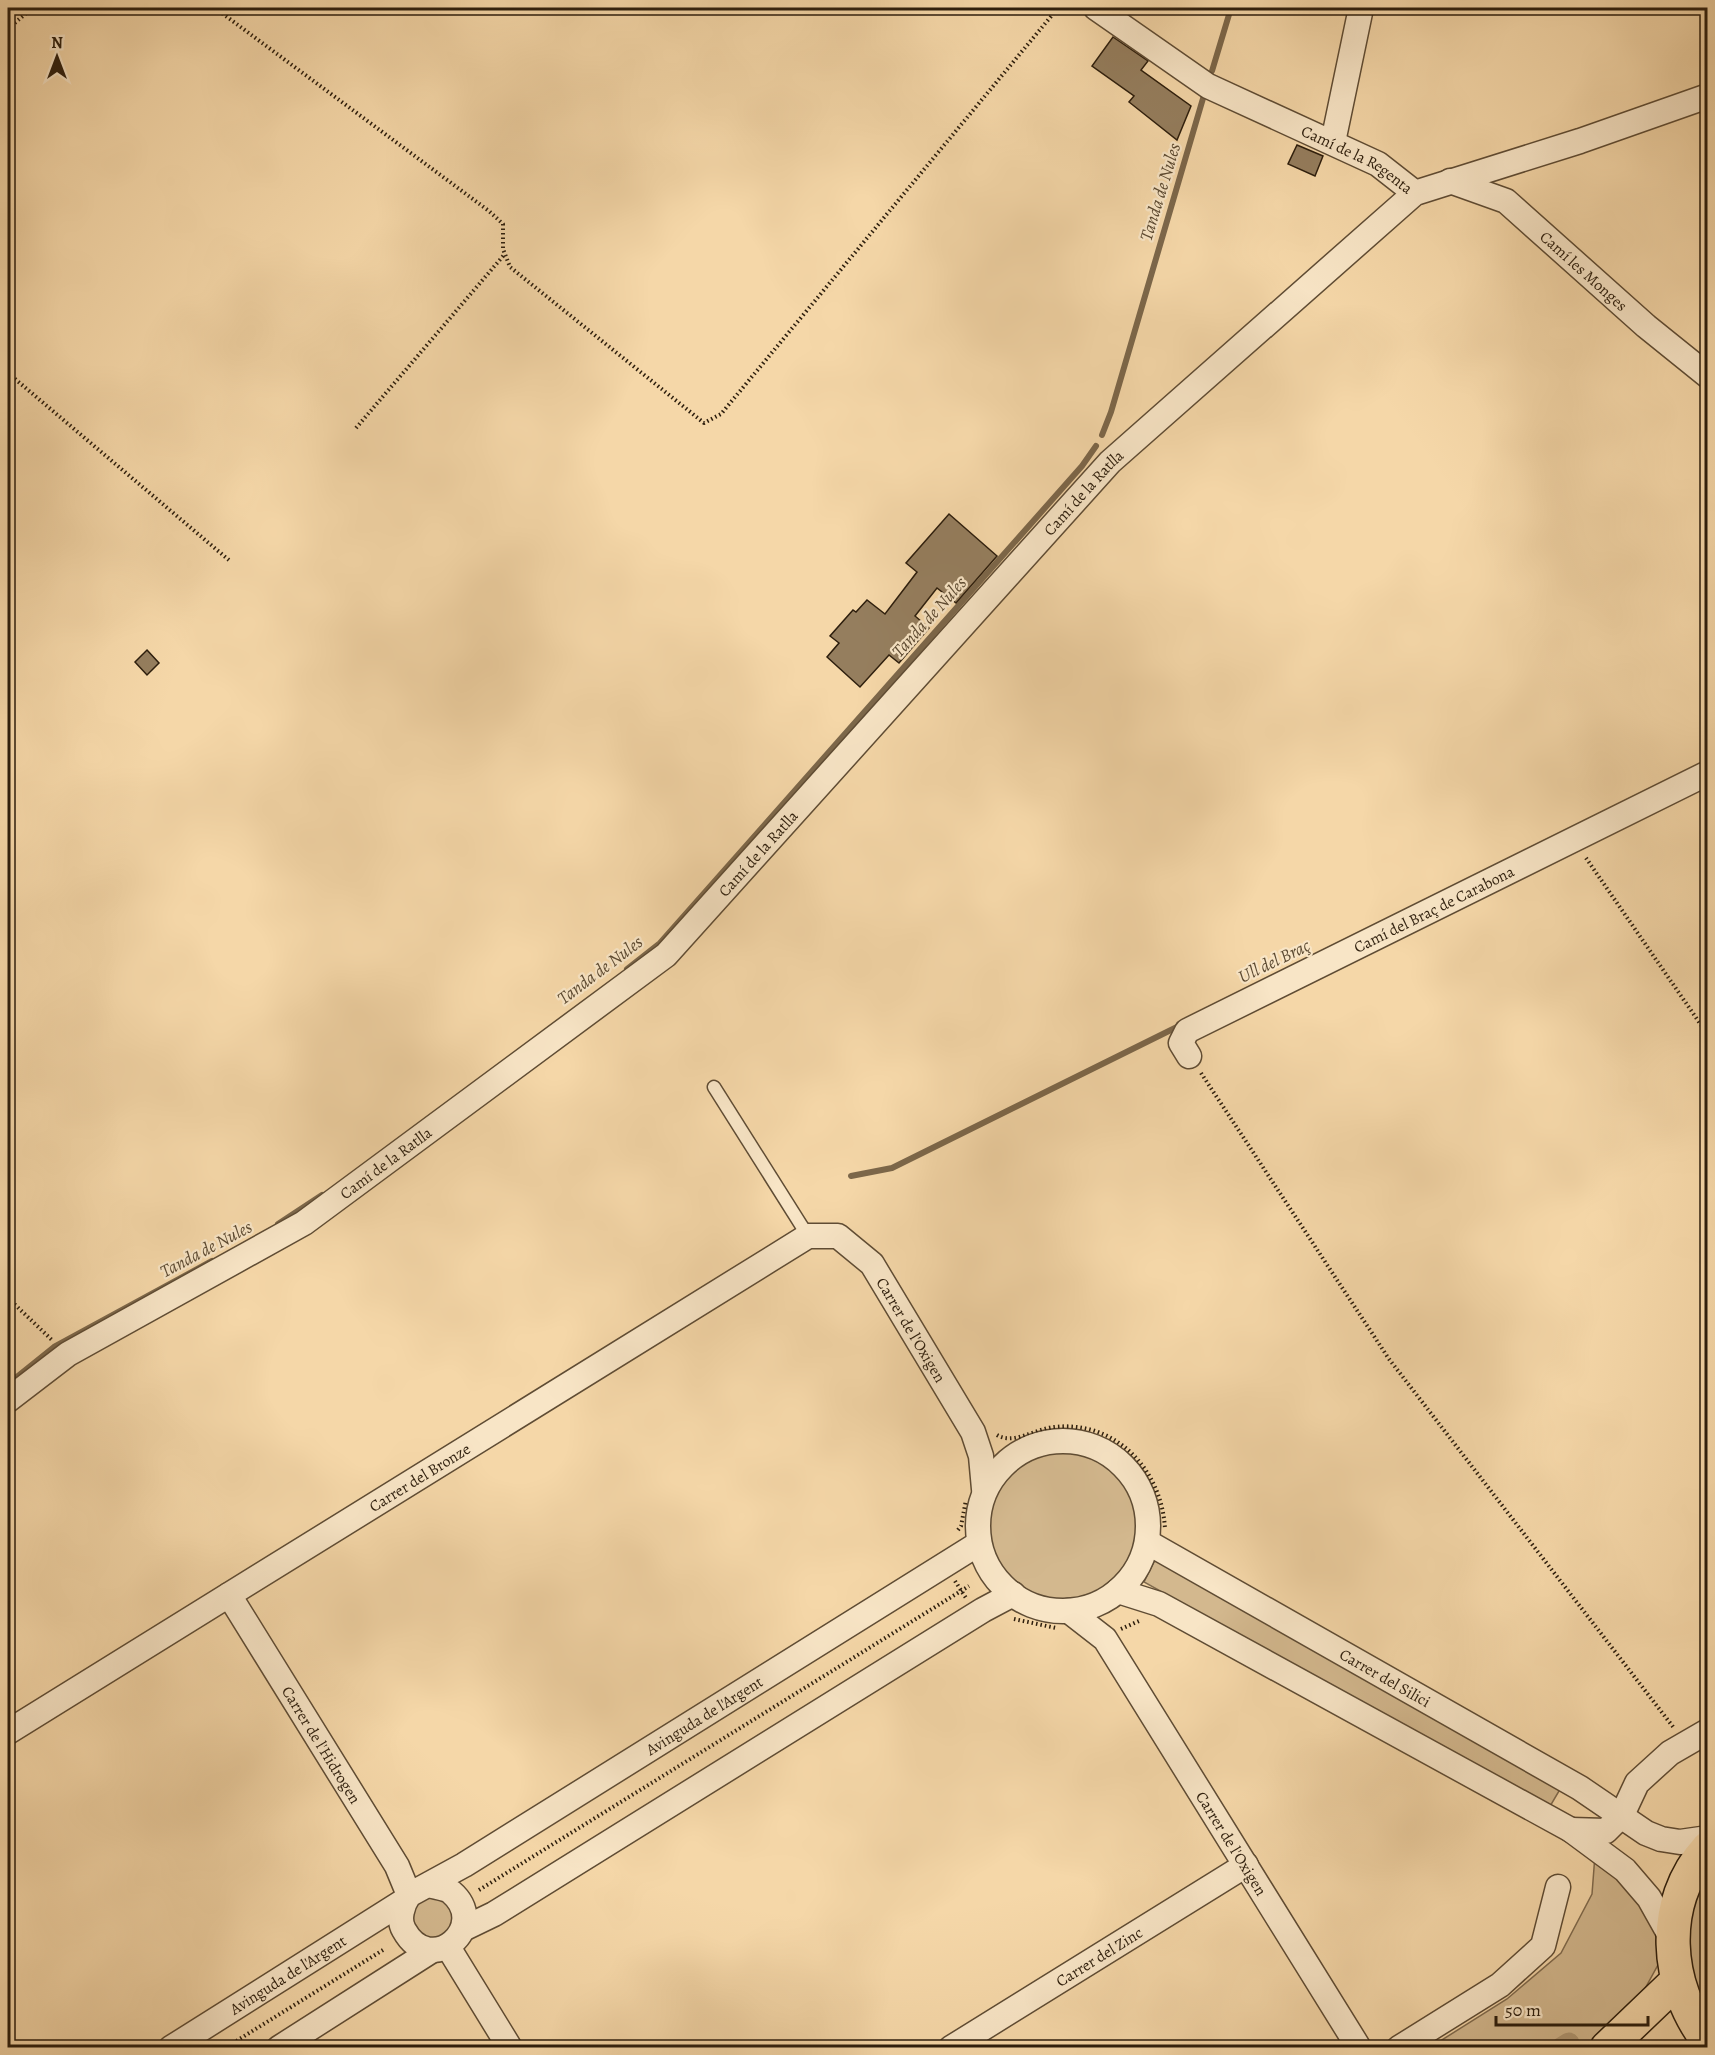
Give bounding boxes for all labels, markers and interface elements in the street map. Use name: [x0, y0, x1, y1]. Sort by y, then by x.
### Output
north arrow: [27, 27, 87, 87]
text: N: [51, 32, 63, 54]
street label: Camí de la Regenta: [1298, 120, 1418, 200]
water label: Tanda de Nules: [1134, 140, 1186, 244]
street label: Camí les Monges: [1535, 226, 1632, 316]
street label: Camí de la Ratlla: [1039, 445, 1129, 541]
water label: Tanda de Nules: [886, 571, 972, 663]
street label: Camí de la Ratlla: [714, 805, 804, 902]
street label: Camí del Braç de Carabona: [1350, 860, 1519, 959]
water label: Tanda de Nules: [552, 930, 648, 1010]
water label: Ull del Braç: [1234, 933, 1314, 989]
street label: Camí de la Ratlla: [336, 1122, 437, 1205]
water label: Tanda de Nules: [156, 1215, 256, 1283]
street label: Carrer de l'Oxigen: [871, 1274, 951, 1387]
street label: Carrer del Bronze: [365, 1438, 475, 1518]
street label: Carrer del Silici: [1335, 1644, 1434, 1713]
street label: Avinguda de l'Argent: [641, 1671, 767, 1761]
street label: Carrer de l'Hidrogen: [276, 1682, 366, 1808]
street label: Carrer de l'Oxigen: [1190, 1787, 1272, 1900]
street label: Carrer del Zinc: [1052, 1922, 1147, 1992]
street label: Avinguda de l'Argent: [225, 1930, 351, 2021]
scale bar: [1496, 1989, 1648, 2027]
text: 50 m: [1505, 1998, 1541, 2022]

